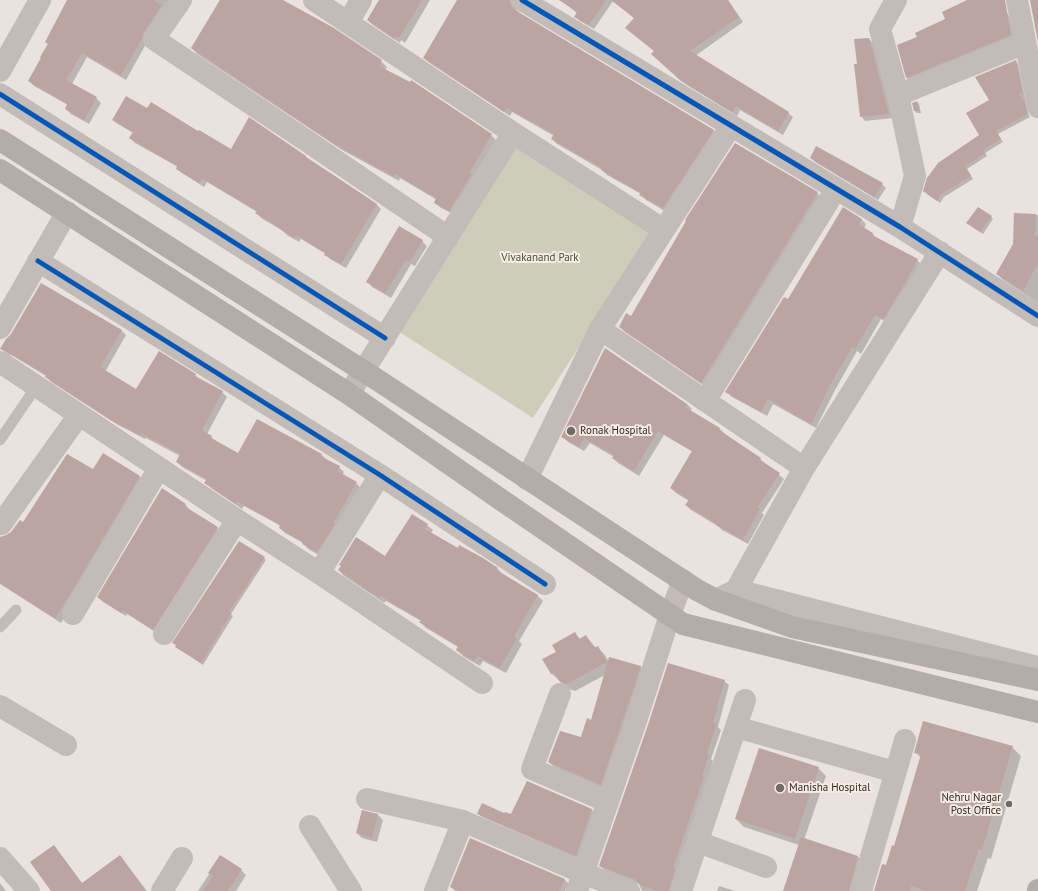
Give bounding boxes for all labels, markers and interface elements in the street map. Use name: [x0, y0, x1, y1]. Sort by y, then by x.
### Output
park label: Vivakanand Park: [501, 251, 579, 265]
place label: Ronak Hospital: [580, 424, 651, 438]
marker: Ronak Hospital: [565, 425, 577, 437]
place label: Manisha Hospital: [789, 781, 870, 795]
marker: Manisha Hospital: [774, 782, 786, 794]
place label: Nehru Nagar Post Office: [941, 791, 1001, 817]
marker: Nehru Nagar Post Office: [1004, 799, 1014, 809]

